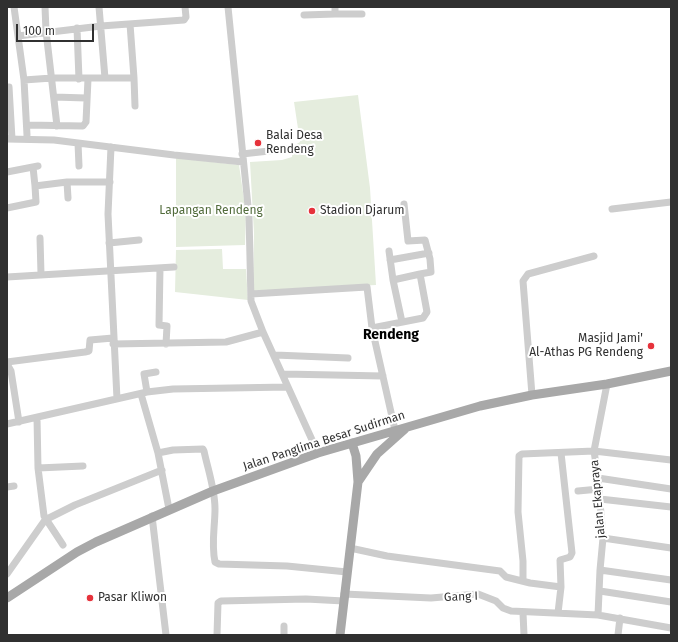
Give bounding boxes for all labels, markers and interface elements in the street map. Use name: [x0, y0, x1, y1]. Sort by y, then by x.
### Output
scale bar: [18, 16, 96, 42]
text: 100 m: [23, 24, 55, 38]
place label: Balai Desa Rendeng: [266, 129, 323, 157]
marker: Balai Desa Rendeng: [253, 138, 263, 148]
park label: Lapangan Rendeng: [159, 204, 263, 218]
place label: Stadion Djarum: [320, 204, 405, 218]
marker: Stadion Djarum: [307, 206, 317, 216]
district label: Rendeng: [363, 327, 419, 343]
place label: Masjid Jami' Al-Athas PG Rendeng: [529, 332, 643, 360]
marker: Masjid Jami' Al-Athas PG Rendeng: [646, 341, 656, 351]
street label: Jalan Panglima Besar Sudirman: [241, 408, 407, 474]
street label: jalan Ekapraya: [587, 459, 609, 539]
street label: Gang I: [444, 589, 478, 605]
place label: Pasar Kliwon: [98, 591, 167, 605]
marker: Pasar Kliwon: [85, 593, 95, 603]

